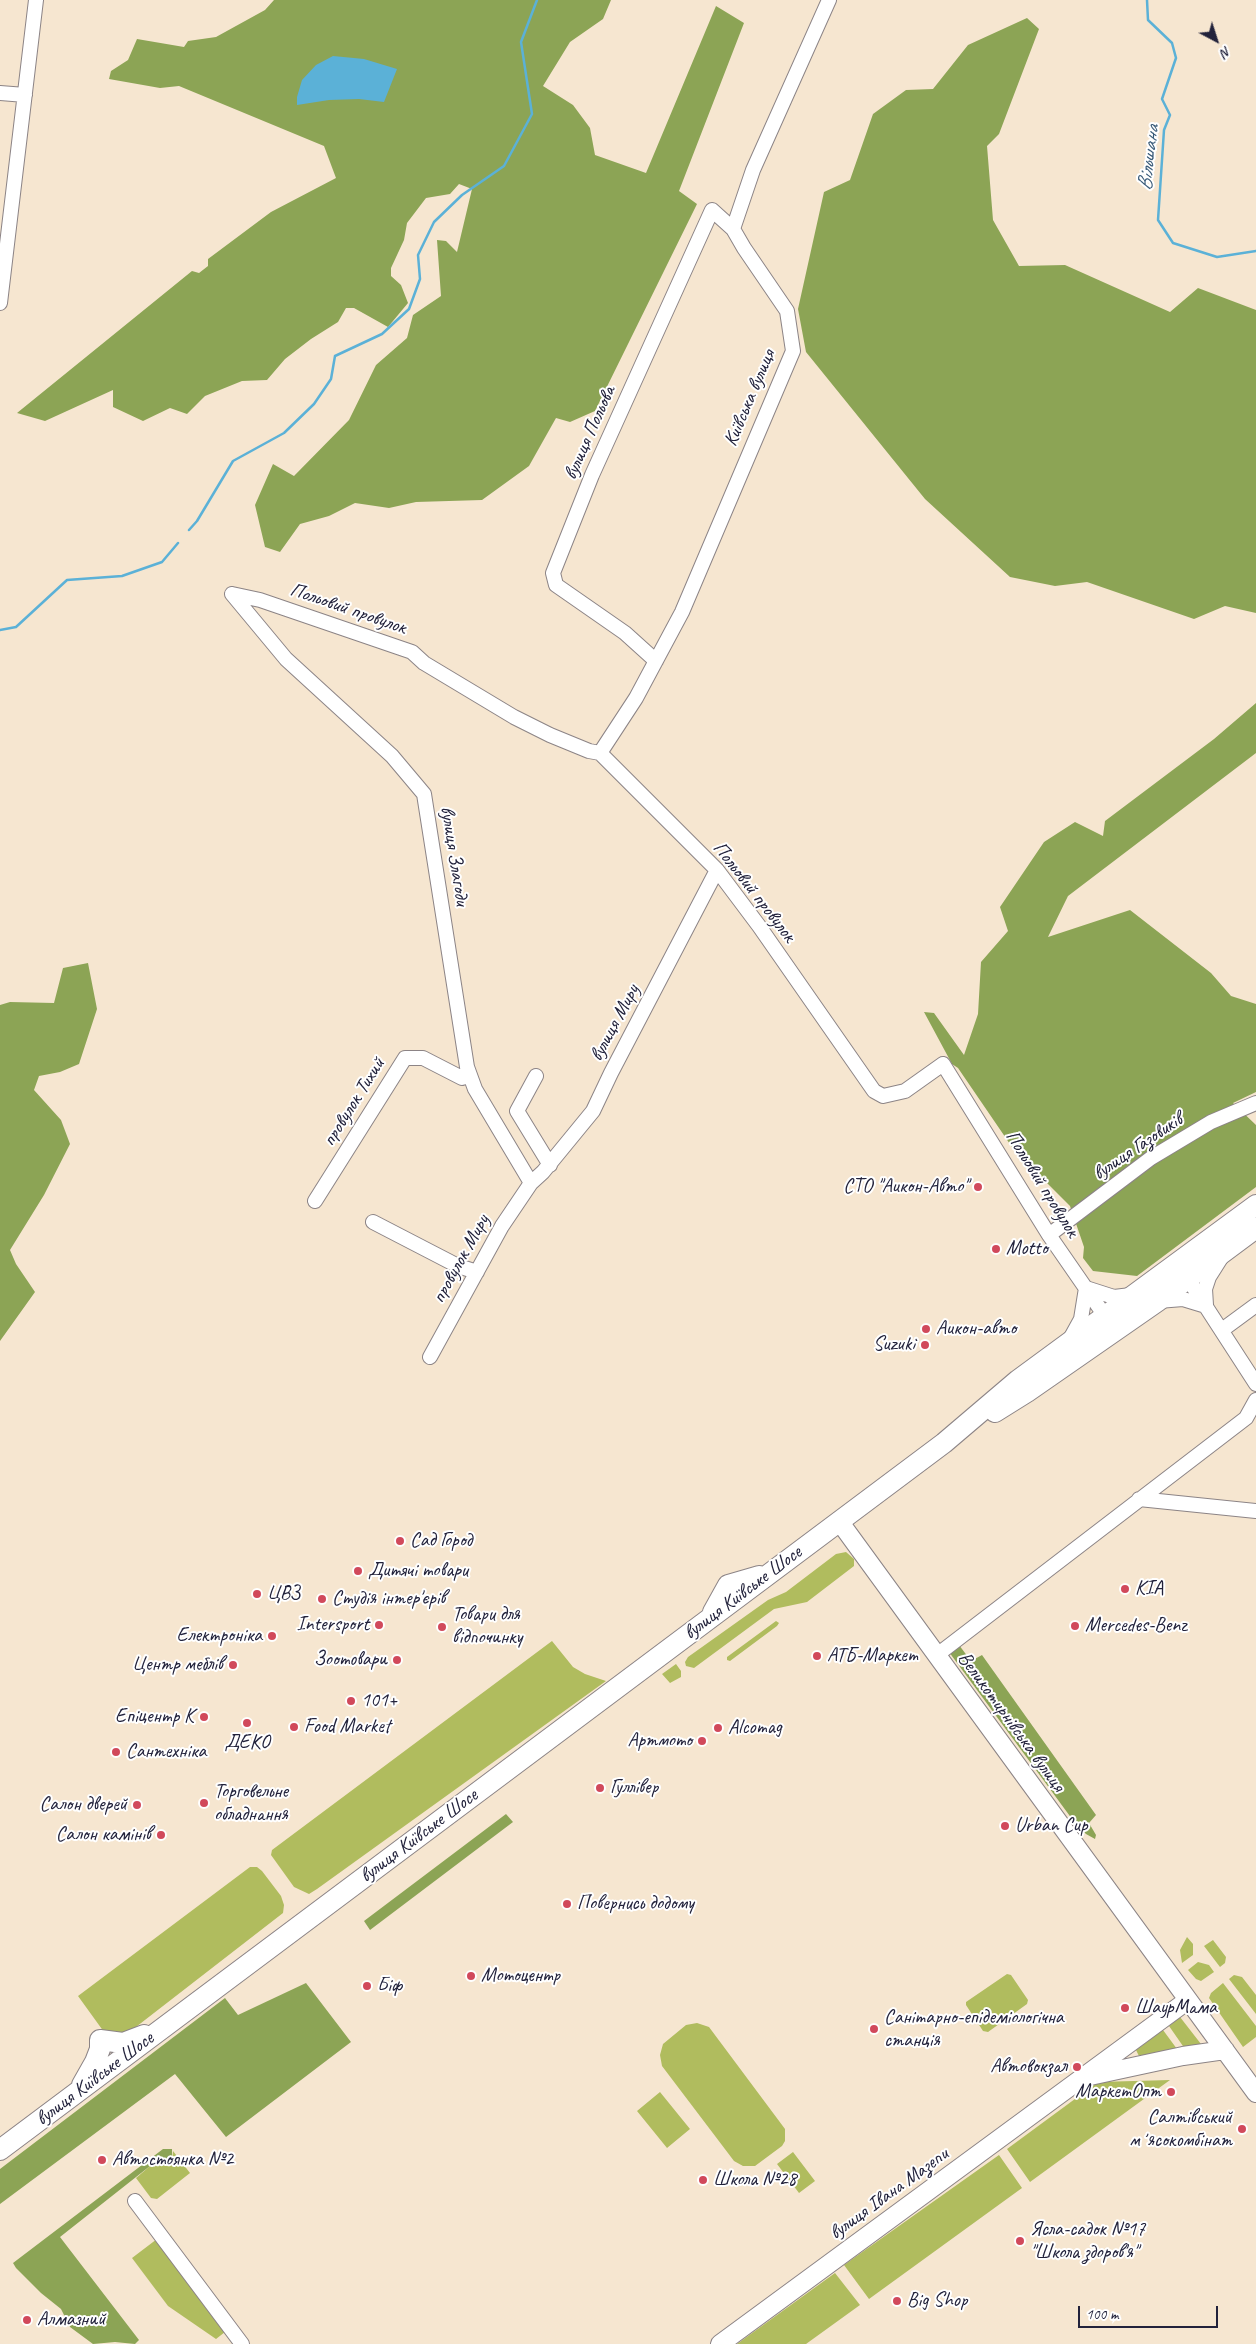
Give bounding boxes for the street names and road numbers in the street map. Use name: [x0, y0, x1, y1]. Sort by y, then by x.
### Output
street label: Київська вулиця: [719, 346, 781, 450]
street label: вулиця Польова: [559, 383, 621, 483]
street label: Польовий провулок: [287, 578, 409, 640]
street label: вулиця Злагоди: [434, 805, 474, 907]
street label: Польовий провулок: [707, 837, 801, 947]
street label: вулиця Миру: [585, 981, 645, 1065]
street label: провулок Тихий: [317, 1053, 391, 1151]
street label: вулиця Газовиків: [1089, 1108, 1187, 1186]
street label: Польовий провулок: [1000, 1126, 1084, 1242]
street label: провулок Миру: [427, 1211, 495, 1307]
street label: вулиця Київське Шосе: [679, 1541, 807, 1645]
street label: Великотирнівська вулиця: [952, 1647, 1070, 1797]
street label: вулиця Київське Шосе: [355, 1784, 483, 1888]
street label: вулиця Київське Шосе: [31, 2027, 159, 2131]
street label: вулиця Івана Мазепи: [825, 2143, 953, 2245]

